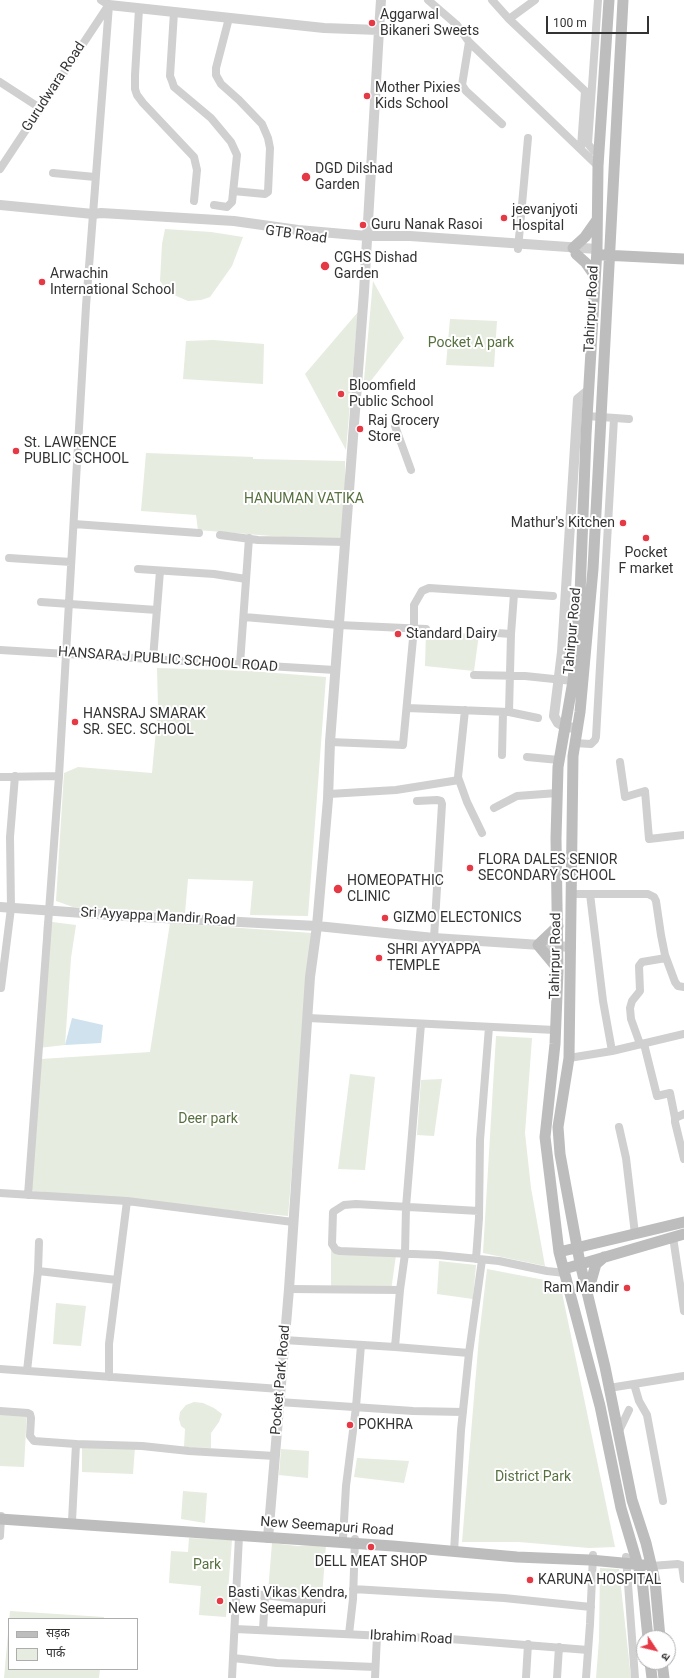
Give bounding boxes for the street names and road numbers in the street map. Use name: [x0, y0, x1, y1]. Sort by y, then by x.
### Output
street label: Gurudwara Road: [19, 39, 89, 135]
street label: GTB Road: [264, 222, 328, 248]
street label: Tahirpur Road: [581, 265, 603, 353]
street label: Tahirpur Road: [561, 587, 585, 675]
street label: HANSARAJ PUBLIC SCHOOL ROAD: [58, 644, 278, 676]
street label: Sri Ayyappa Mandir Road: [80, 905, 236, 929]
street label: Tahirpur Road: [547, 912, 565, 1000]
street label: Pocket Park Road: [268, 1324, 294, 1436]
street label: New Seemapuri Road: [260, 1514, 394, 1540]
street label: Ibrahim Road: [369, 1627, 453, 1649]

